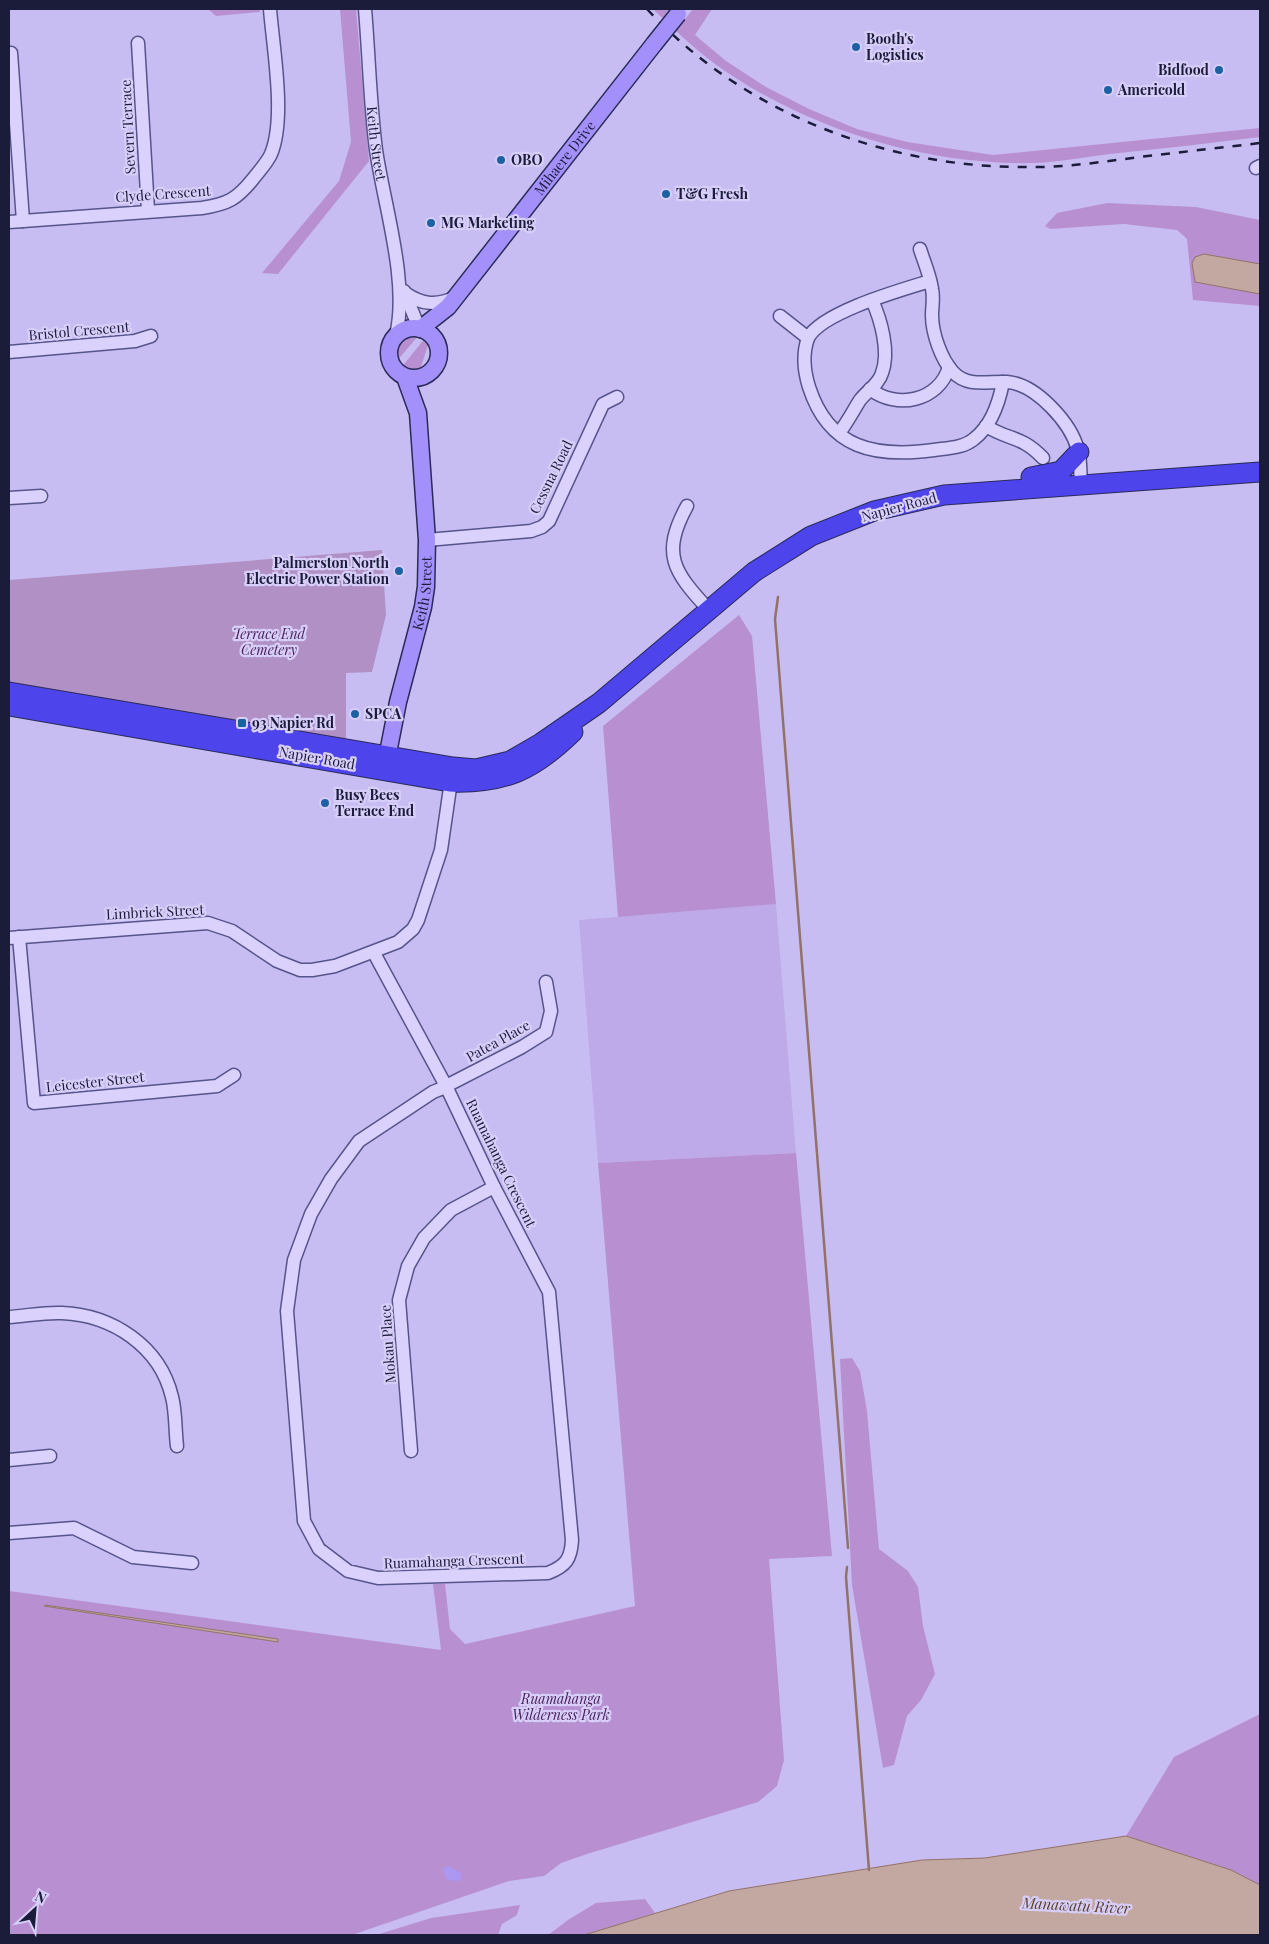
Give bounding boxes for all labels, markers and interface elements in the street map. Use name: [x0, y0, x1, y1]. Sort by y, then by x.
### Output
place label: Booth's Logistics: [866, 29, 924, 64]
marker: Booth's Logistics: [850, 41, 862, 53]
place label: Bidfood: [1158, 60, 1210, 79]
marker: Bidfood: [1213, 64, 1225, 76]
street label: Severn Terrace: [116, 79, 139, 175]
place label: Americold: [1117, 80, 1186, 99]
marker: Americold: [1102, 84, 1114, 96]
street label: Keith Street: [363, 106, 391, 183]
street label: Mihaere Drive: [529, 117, 599, 199]
place label: OBO: [511, 150, 543, 169]
marker: OBO: [495, 154, 507, 166]
street label: Clyde Crescent: [115, 181, 212, 206]
place label: T&G Fresh: [676, 184, 748, 203]
marker: T&G Fresh: [660, 188, 672, 200]
place label: MG Marketing: [441, 213, 534, 232]
marker: MG Marketing: [425, 217, 437, 229]
street label: Bristol Crescent: [28, 317, 131, 344]
street label: Cessna Road: [525, 437, 577, 517]
street label: Napier Road: [859, 487, 939, 526]
place label: Palmerston North Electric Power Station: [246, 553, 389, 588]
street label: Keith Street: [407, 555, 436, 632]
marker: Palmerston North Electric Power Station: [393, 565, 405, 577]
park label: Terrace End Cemetery: [233, 624, 306, 659]
place label: SPCA: [365, 704, 402, 723]
marker: SPCA: [349, 708, 361, 720]
place label: 93 Napier Rd: [252, 713, 335, 732]
marker: 93 Napier Rd: [236, 717, 248, 729]
street label: Napier Road: [277, 741, 357, 774]
place label: Busy Bees Terrace End: [335, 785, 415, 820]
marker: Busy Bees Terrace End: [319, 797, 331, 809]
street label: Limbrick Street: [105, 899, 206, 924]
street label: Patea Place: [462, 1015, 533, 1066]
street label: Leicester Street: [45, 1067, 146, 1096]
street label: Ruamahanga Crescent: [462, 1095, 541, 1231]
street label: Mokau Place: [375, 1304, 400, 1384]
street label: Ruamahanga Crescent: [383, 1549, 526, 1572]
park label: Ruamahanga Wilderness Park: [512, 1689, 610, 1724]
north arrow: [10, 1884, 60, 1934]
text: N: [32, 1886, 50, 1908]
water label: Manawatū River: [1021, 1892, 1131, 1918]

